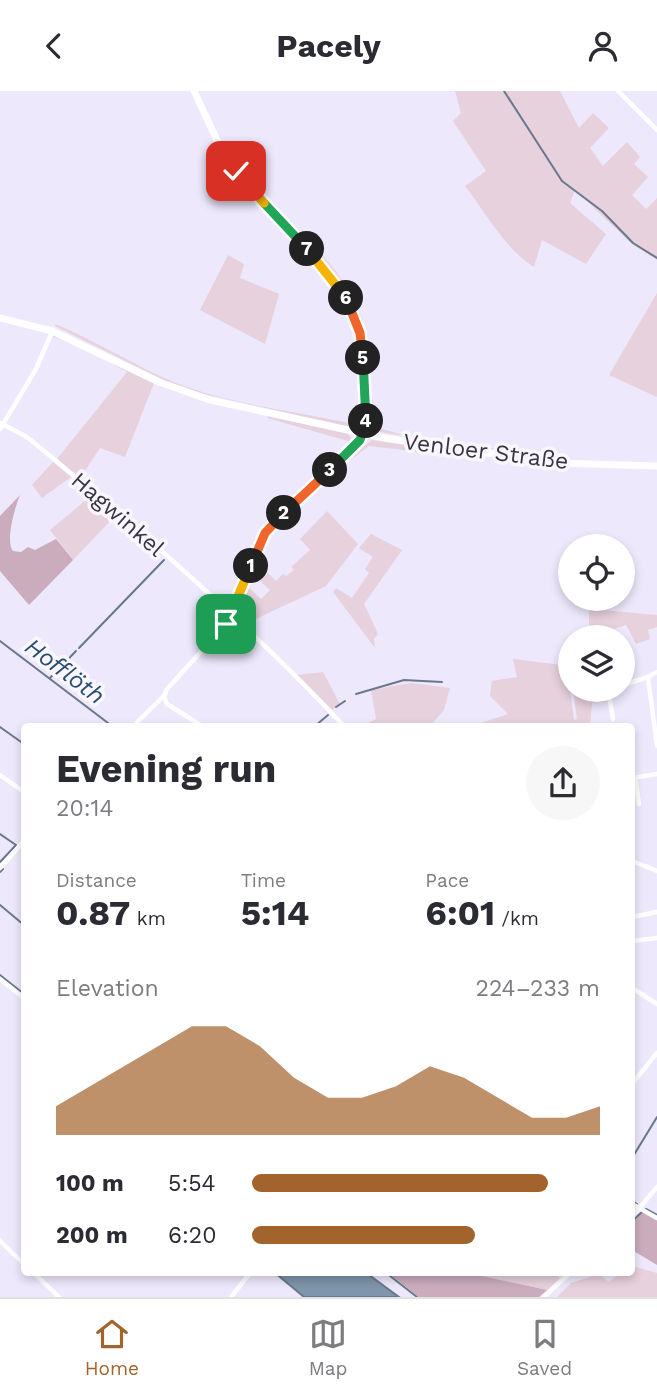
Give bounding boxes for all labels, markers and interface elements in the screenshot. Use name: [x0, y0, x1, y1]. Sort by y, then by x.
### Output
icon: back: [35, 27, 73, 65]
text: Pacely: [276, 27, 381, 65]
icon: person: [584, 27, 622, 65]
pin: [206, 141, 266, 201]
icon: check: [217, 152, 255, 190]
pin: 7: [290, 231, 324, 267]
text: 7: [301, 237, 312, 260]
pin: 6: [328, 281, 364, 315]
text: 6: [340, 286, 351, 309]
pin: 5: [346, 341, 380, 375]
text: 5: [357, 346, 368, 369]
pin: 4: [348, 403, 384, 439]
text: 4: [359, 409, 372, 432]
street label: Venloer Straße: [402, 428, 570, 475]
pin: 3: [312, 453, 348, 487]
text: 3: [324, 458, 335, 481]
street label: Hagwinkel: [66, 467, 170, 562]
pin: 2: [266, 495, 302, 531]
text: 2: [278, 501, 289, 524]
map controls: [558, 534, 635, 702]
button: locate: [558, 534, 635, 611]
pin: 1: [233, 549, 268, 583]
text: 1: [246, 554, 255, 577]
pin: [196, 594, 256, 654]
icon: arrive: [207, 605, 245, 643]
button: layers: [558, 625, 635, 702]
water label: Hofflöth: [20, 632, 110, 710]
button: share: [526, 746, 600, 820]
text: Evening run: [56, 747, 276, 791]
text: 20:14: [56, 795, 114, 822]
text: Distance: [56, 869, 137, 892]
text: Time: [241, 869, 286, 892]
text: Pace: [425, 869, 469, 892]
text: 0.87: [56, 892, 130, 934]
text: 5:14: [241, 892, 309, 934]
text: 6:01: [425, 892, 495, 934]
text: km: [130, 907, 166, 930]
text: /km: [495, 907, 539, 930]
text: Elevation: [56, 975, 159, 1002]
text: 224–233 m: [475, 975, 600, 1002]
text: 100 m: [56, 1170, 124, 1197]
text: 5:54: [168, 1170, 216, 1197]
text: 200 m: [56, 1222, 128, 1249]
text: 6:20: [168, 1222, 217, 1249]
tab: Home: [85, 1315, 139, 1380]
tab: Map: [309, 1315, 347, 1380]
tab: Saved: [517, 1315, 572, 1380]

